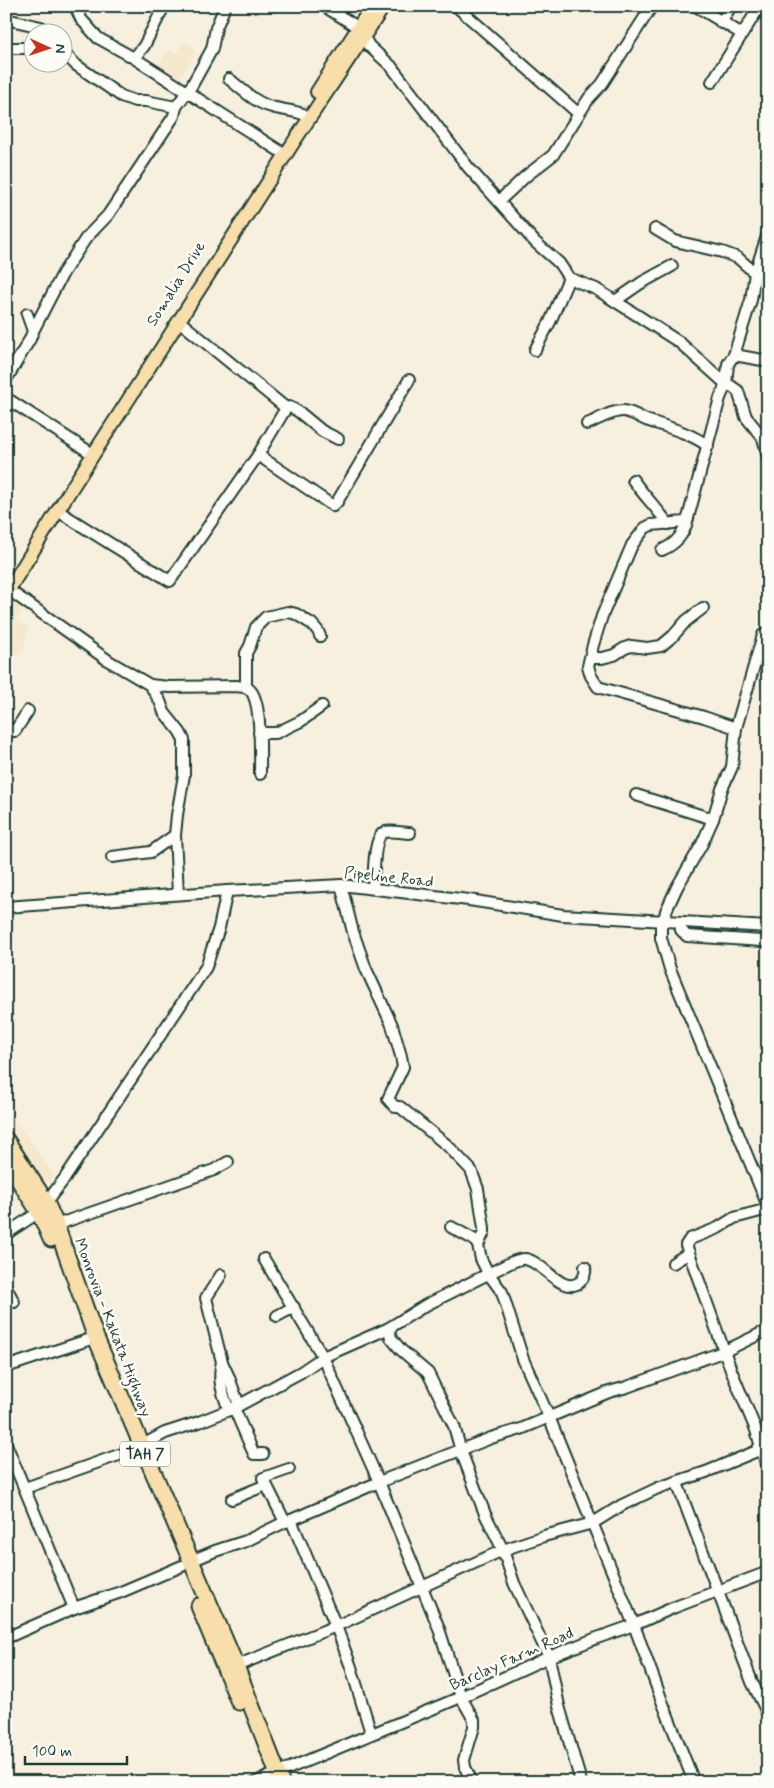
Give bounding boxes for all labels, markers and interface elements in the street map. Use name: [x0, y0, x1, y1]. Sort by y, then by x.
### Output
north arrow: [22, 22, 72, 72]
text: N: [51, 43, 69, 54]
street label: Somalia Drive: [142, 237, 211, 330]
street label: Pipeline Road: [343, 862, 435, 893]
street label: Monrovia - Kakata Highway: [68, 1235, 156, 1420]
road number: TAH 7: [120, 1442, 170, 1466]
street label: Barclay Farm Road: [446, 1623, 577, 1696]
scale bar: [25, 1733, 128, 1765]
text: 100 m: [32, 1742, 72, 1762]

